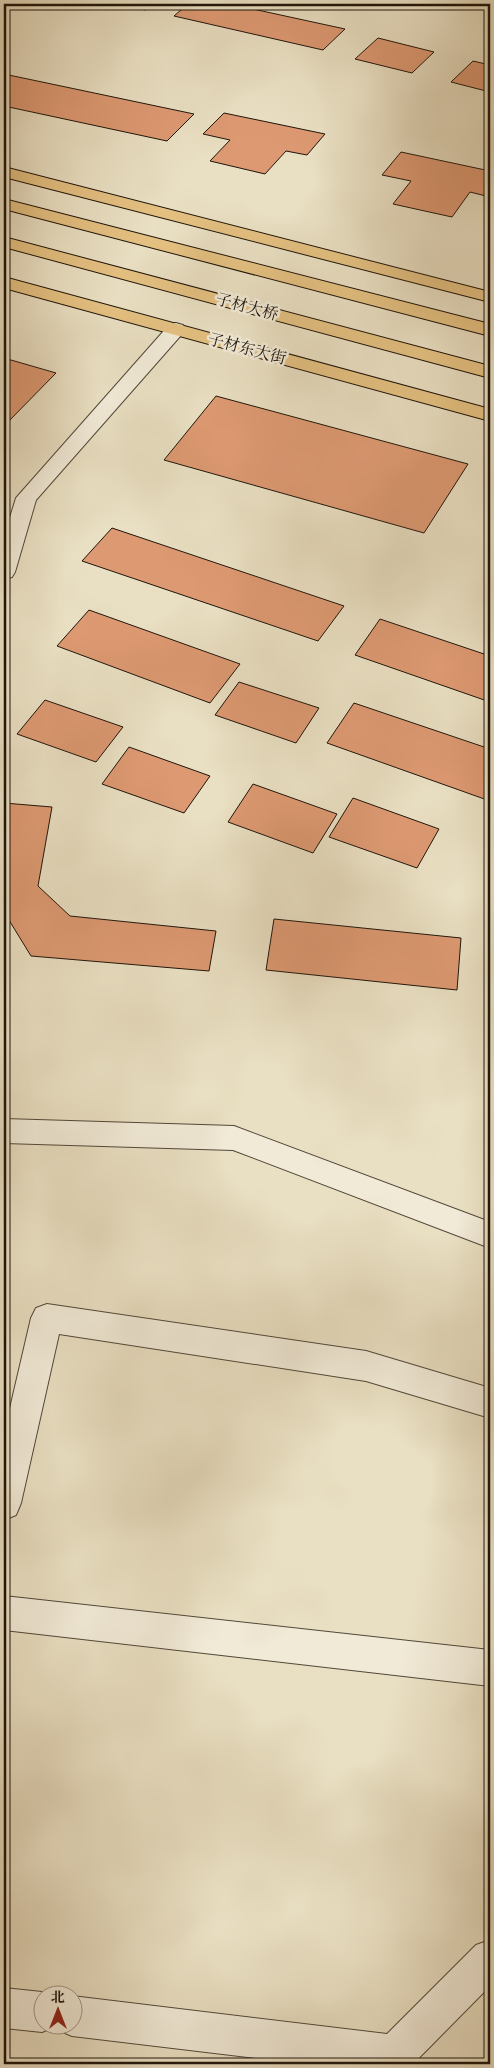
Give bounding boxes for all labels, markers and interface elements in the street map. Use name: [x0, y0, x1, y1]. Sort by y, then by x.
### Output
street label: 子材大桥: [213, 289, 281, 325]
street label: 子材东大街: [206, 329, 288, 369]
north arrow: [32, 1986, 82, 2036]
text: 北: [51, 1989, 65, 2007]

